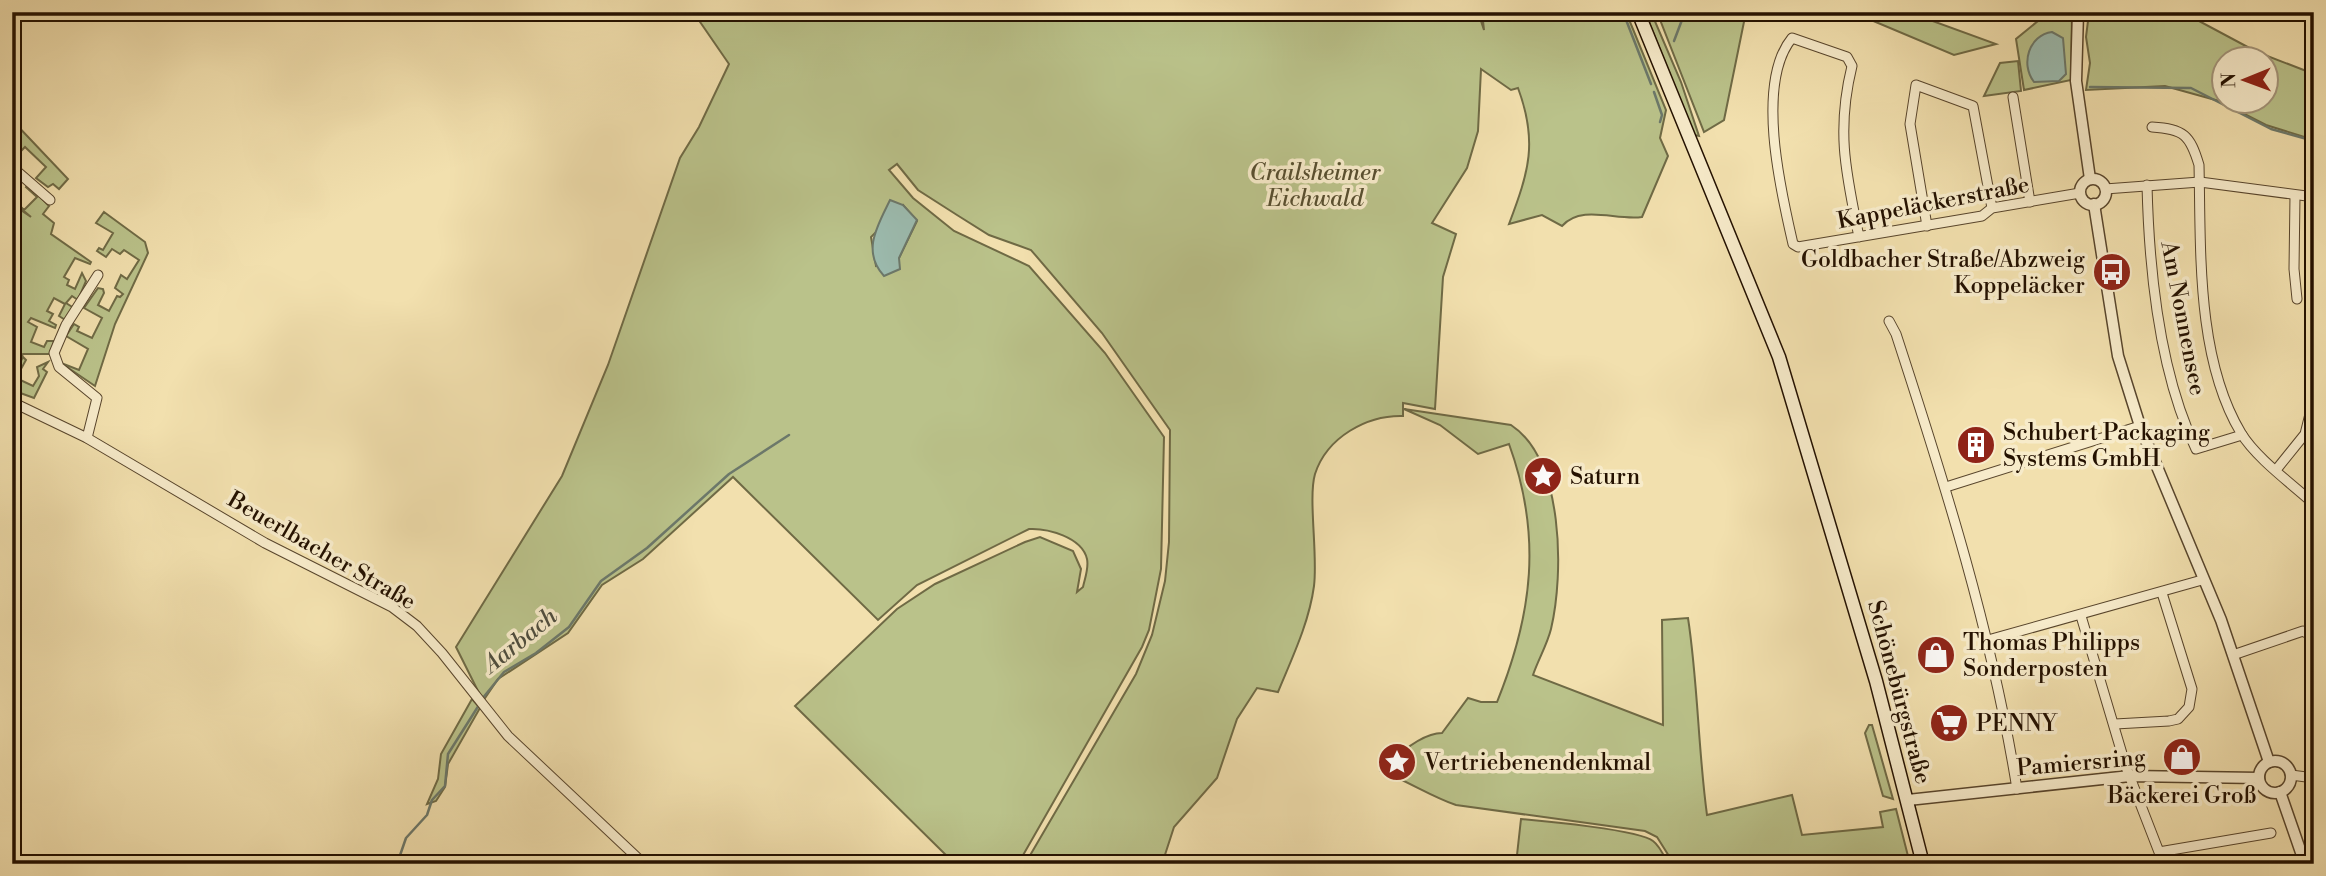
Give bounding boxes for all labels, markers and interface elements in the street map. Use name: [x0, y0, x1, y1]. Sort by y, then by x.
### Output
north arrow: [2210, 46, 2280, 116]
text: N: [2217, 73, 2241, 88]
park label: Crailsheimer Eichwald: [1250, 159, 1382, 213]
street label: Kappeläckerstraße: [1835, 171, 2032, 235]
street label: Am Nonnensee: [2154, 238, 2212, 398]
place label: Goldbacher Straße/Abzweig Koppeläcker: [1801, 246, 2085, 300]
bus stop icon: Goldbacher Straße/Abzweig Koppeläcker: [2091, 251, 2133, 293]
place label: Schubert Packaging Systems GmbH: [2003, 419, 2210, 473]
building icon: Schubert Packaging Systems GmbH: [1955, 424, 1997, 466]
place icon: Saturn: [1522, 455, 1564, 497]
place label: Saturn: [1570, 463, 1640, 491]
street label: Beuerlbacher Straße: [222, 485, 420, 616]
street label: Schönebürgstraße: [1861, 597, 1937, 787]
water label: Aarbach: [475, 601, 564, 682]
place label: Thomas Philipps Sonderposten: [1963, 629, 2140, 683]
shop icon: Thomas Philipps Sonderposten: [1915, 634, 1957, 676]
supermarket icon: PENNY: [1928, 702, 1970, 744]
place label: PENNY: [1976, 710, 2059, 738]
shop icon: Bäckerei Groß: [2161, 736, 2203, 778]
place icon: Vertriebenendenkmal: [1376, 741, 1418, 783]
street label: Pamiersring: [2016, 743, 2147, 783]
place label: Vertriebenendenkmal: [1423, 749, 1651, 777]
place label: Bäckerei Groß: [2107, 782, 2257, 810]

